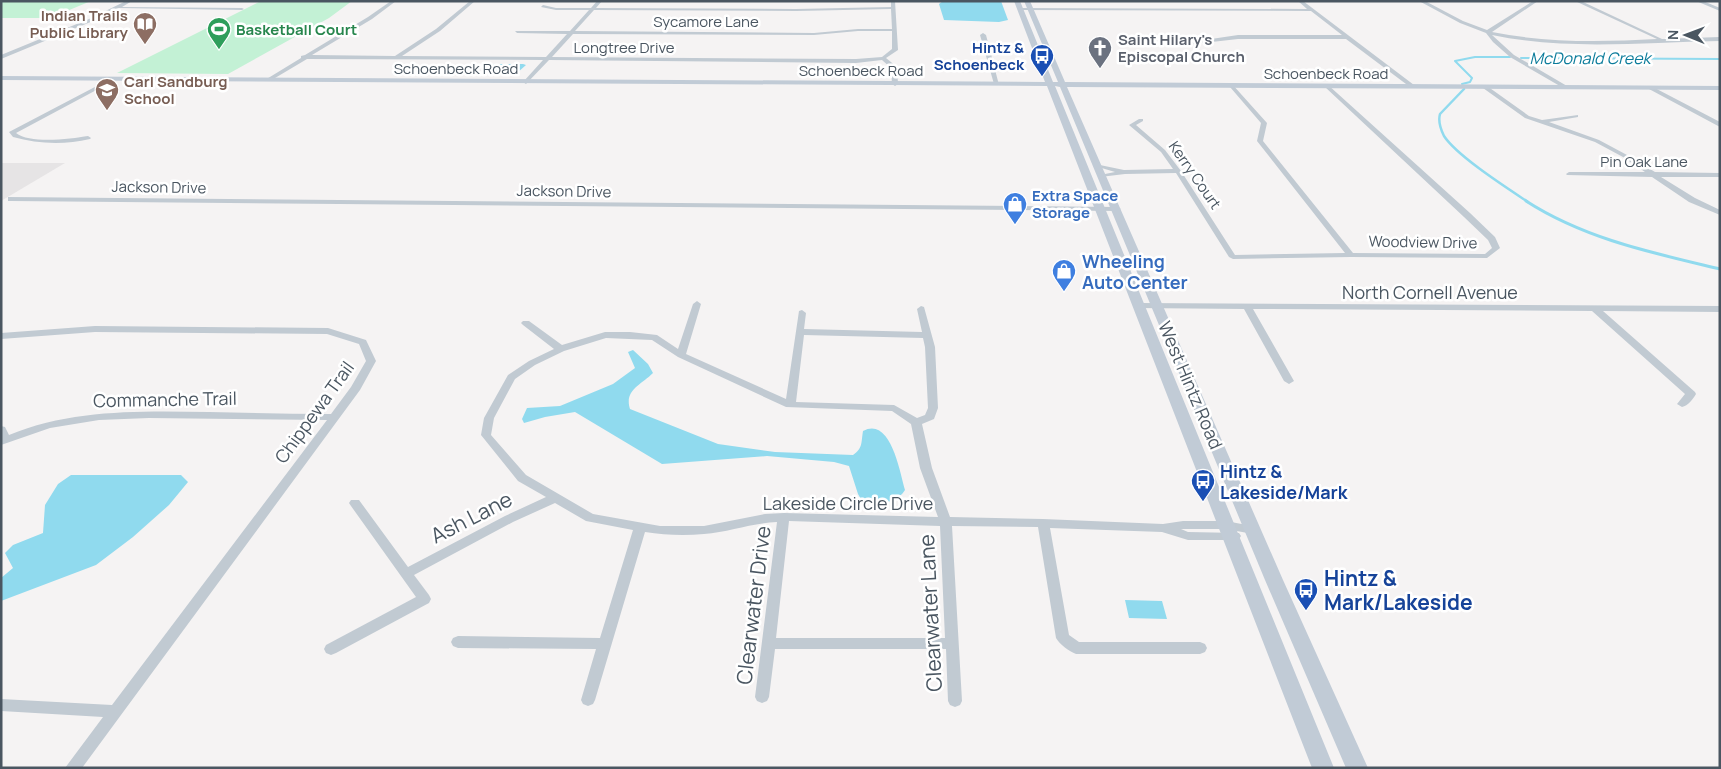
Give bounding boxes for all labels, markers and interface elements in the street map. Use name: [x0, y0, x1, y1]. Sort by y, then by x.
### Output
place label: Indian Trails Public Library: [30, 5, 129, 43]
north arrow: [1661, 10, 1711, 60]
library icon: Indian Trails Public Library: [132, 11, 158, 45]
street label: Sycamore Lane: [653, 11, 759, 32]
sports icon: Basketball Court: [206, 16, 232, 50]
place label: Basketball Court: [236, 19, 357, 40]
place label: Saint Hilary's Episcopal Church: [1118, 29, 1245, 67]
text: N: [1663, 30, 1682, 40]
church icon: Saint Hilary's Episcopal Church: [1087, 35, 1113, 69]
street label: Longtree Drive: [573, 37, 675, 58]
place label: Hintz & Schoenbeck: [934, 37, 1025, 75]
bus stop icon: Hintz & Schoenbeck: [1029, 43, 1055, 77]
water label: McDonald Creek: [1529, 47, 1653, 69]
street label: Schoenbeck Road: [394, 58, 518, 79]
street label: Schoenbeck Road: [799, 60, 923, 81]
street label: Schoenbeck Road: [1264, 63, 1388, 84]
place label: Carl Sandburg School: [124, 71, 227, 109]
school or university icon: Carl Sandburg School: [94, 77, 120, 111]
street label: Kerry Court: [1164, 137, 1226, 213]
street label: Pin Oak Lane: [1600, 151, 1688, 172]
street label: Jackson Drive: [112, 176, 207, 198]
street label: Jackson Drive: [517, 180, 612, 202]
place label: Extra Space Storage: [1032, 185, 1118, 223]
shop icon: Extra Space Storage: [1002, 191, 1028, 225]
street label: Woodview Drive: [1368, 231, 1478, 253]
place label: Wheeling Auto Center: [1082, 249, 1188, 294]
shop icon: Wheeling Auto Center: [1051, 258, 1077, 292]
street label: North Cornell Avenue: [1342, 280, 1518, 304]
street label: West Hintz Road: [1153, 317, 1229, 453]
street label: Chippewa Trail: [269, 356, 359, 468]
street label: Commanche Trail: [93, 386, 237, 412]
place label: Hintz & Lakeside/Mark: [1220, 459, 1349, 504]
bus stop icon: Hintz & Lakeside/Mark: [1190, 468, 1216, 502]
street label: Ash Lane: [425, 485, 517, 549]
street label: Lakeside Circle Drive: [763, 491, 933, 515]
street label: Clearwater Drive: [729, 524, 777, 686]
street label: Clearwater Lane: [912, 534, 948, 692]
place label: Hintz & Mark/Lakeside: [1324, 564, 1473, 616]
bus stop icon: Hintz & Mark/Lakeside: [1293, 577, 1319, 611]

